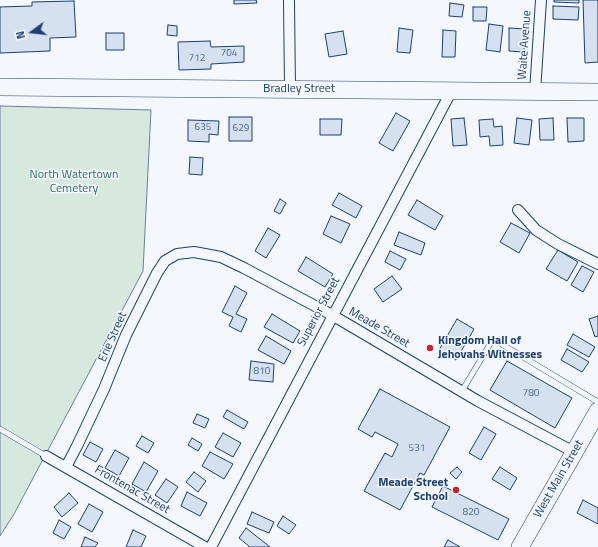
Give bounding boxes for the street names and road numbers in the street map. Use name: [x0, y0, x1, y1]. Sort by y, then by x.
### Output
street label: Waite Avenue: [515, 10, 535, 80]
street label: Bradley Street: [263, 82, 335, 96]
street label: Superior Street: [295, 275, 343, 349]
street label: Meade Street: [346, 305, 412, 351]
street label: Erie Street: [96, 310, 130, 364]
street label: West Main Street: [531, 437, 587, 521]
street label: Frontenac Street: [92, 463, 172, 517]

